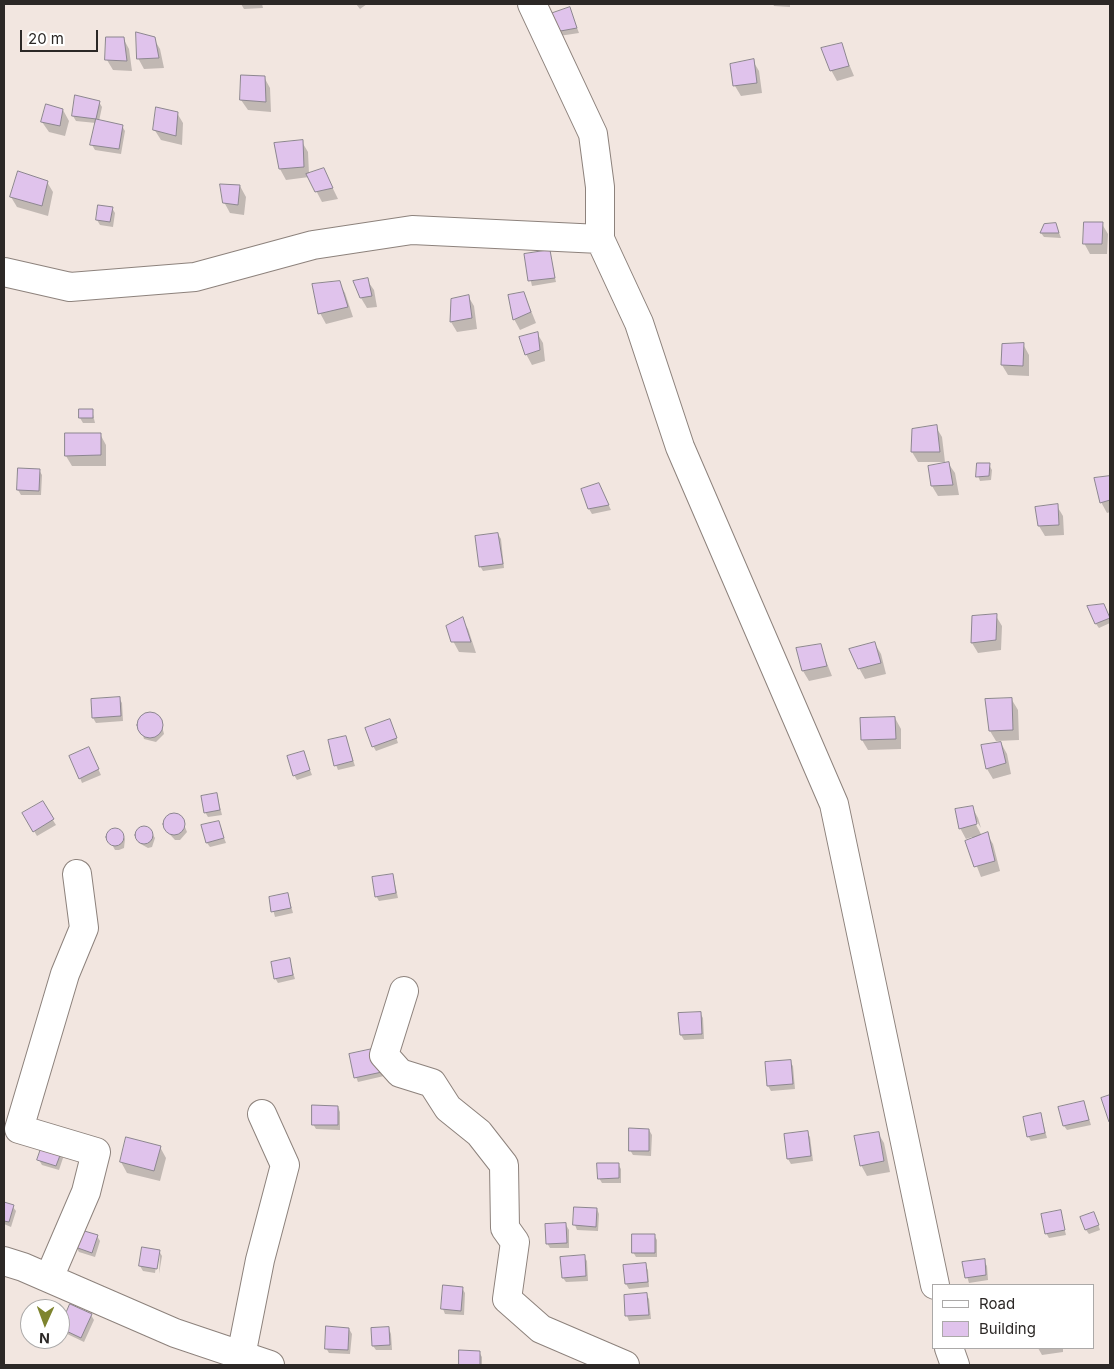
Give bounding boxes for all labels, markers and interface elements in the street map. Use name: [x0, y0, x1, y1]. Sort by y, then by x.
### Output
scale bar: [22, 20, 100, 52]
text: 20 m: [28, 29, 64, 48]
legend: [932, 1284, 1094, 1349]
text: Road: [979, 1294, 1015, 1313]
north arrow: [20, 1299, 70, 1349]
text: Building: [979, 1319, 1036, 1338]
text: N: [39, 1330, 50, 1347]

